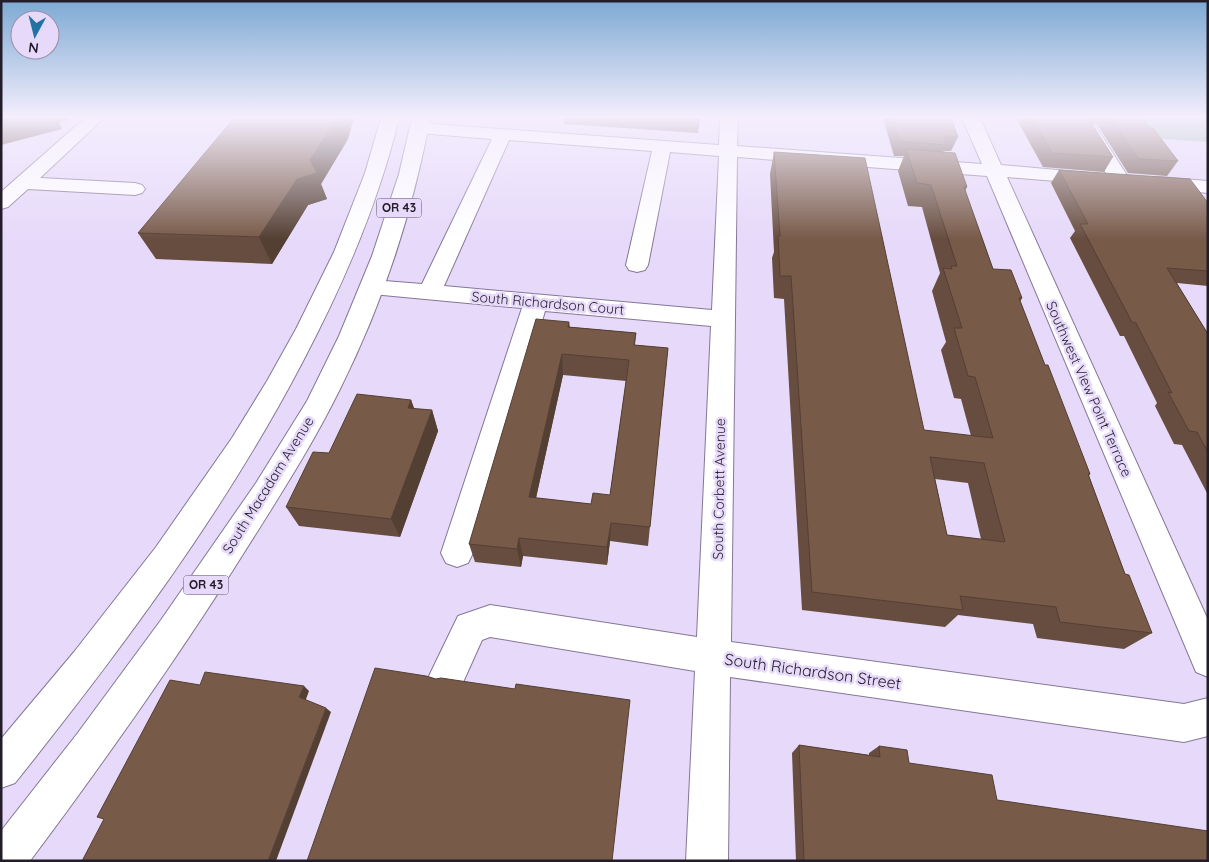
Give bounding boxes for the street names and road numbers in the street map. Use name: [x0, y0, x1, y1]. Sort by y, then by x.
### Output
road number: OR 43: [376, 198, 422, 218]
street label: South Richardson Court: [471, 287, 625, 319]
street label: Southwest View Point Terrace: [1042, 298, 1136, 480]
street label: South Macadam Avenue: [218, 413, 318, 557]
street label: South Corbett Avenue: [709, 418, 729, 560]
road number: OR 43: [184, 576, 228, 594]
street label: South Richardson Street: [724, 649, 902, 693]

